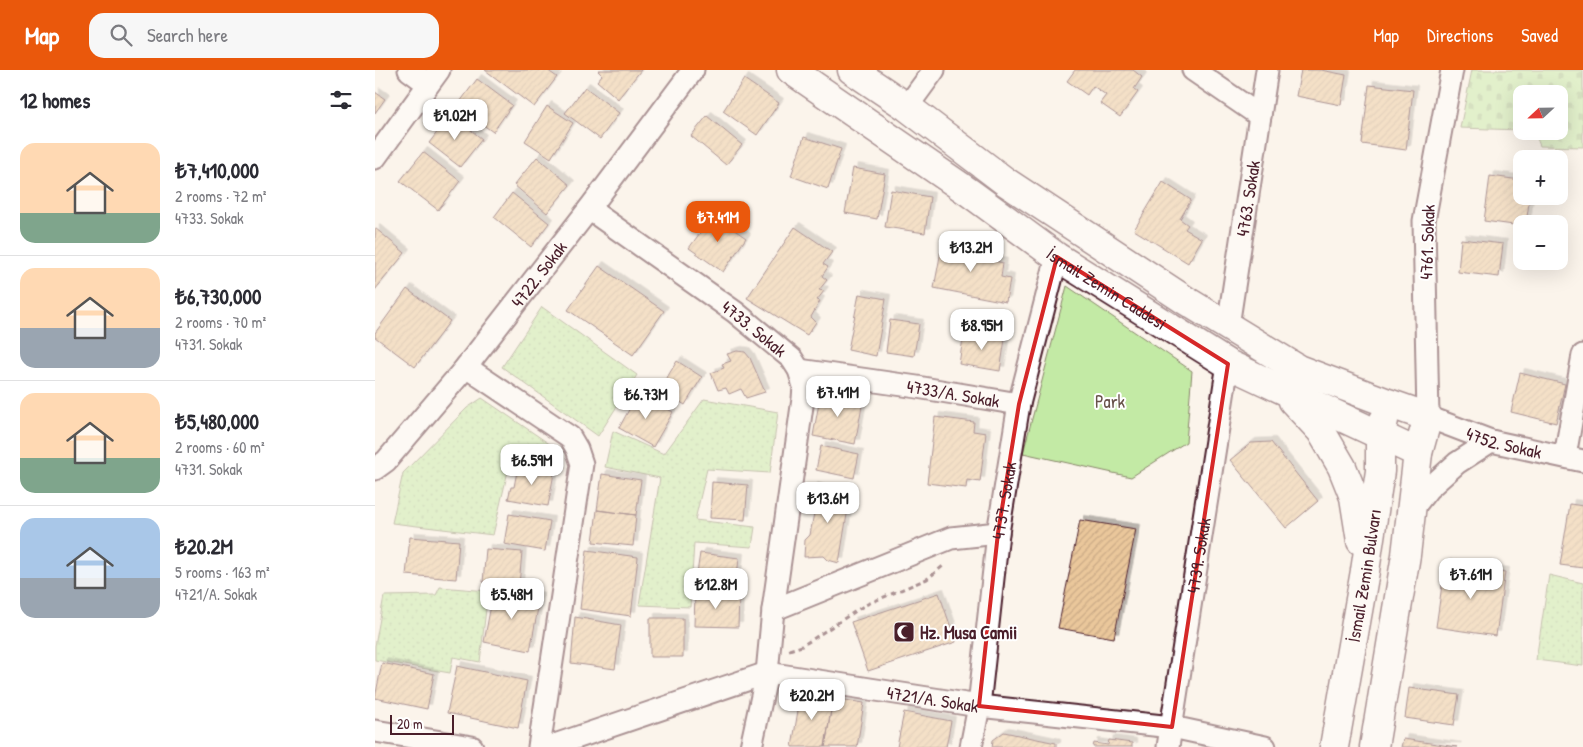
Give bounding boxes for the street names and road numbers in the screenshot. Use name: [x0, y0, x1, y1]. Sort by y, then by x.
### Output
street label: 4763. Sokak: [1229, 158, 1266, 238]
street label: 4761. Sokak: [1413, 204, 1441, 280]
street label: 4722. Sokak: [505, 235, 573, 312]
street label: İsmail Zemin Caddesi: [1042, 241, 1172, 335]
street label: 4733. Sokak: [717, 294, 793, 363]
street label: 4733/A. Sokak: [905, 373, 1002, 413]
street label: 4752. Sokak: [1463, 420, 1545, 464]
street label: 4737. Sokak: [985, 459, 1022, 540]
street label: İsmail Zemin Bulvarı: [1340, 507, 1387, 644]
street label: 4739. Sokak: [1180, 515, 1216, 595]
street label: 4721/A. Sokak: [885, 679, 981, 718]

